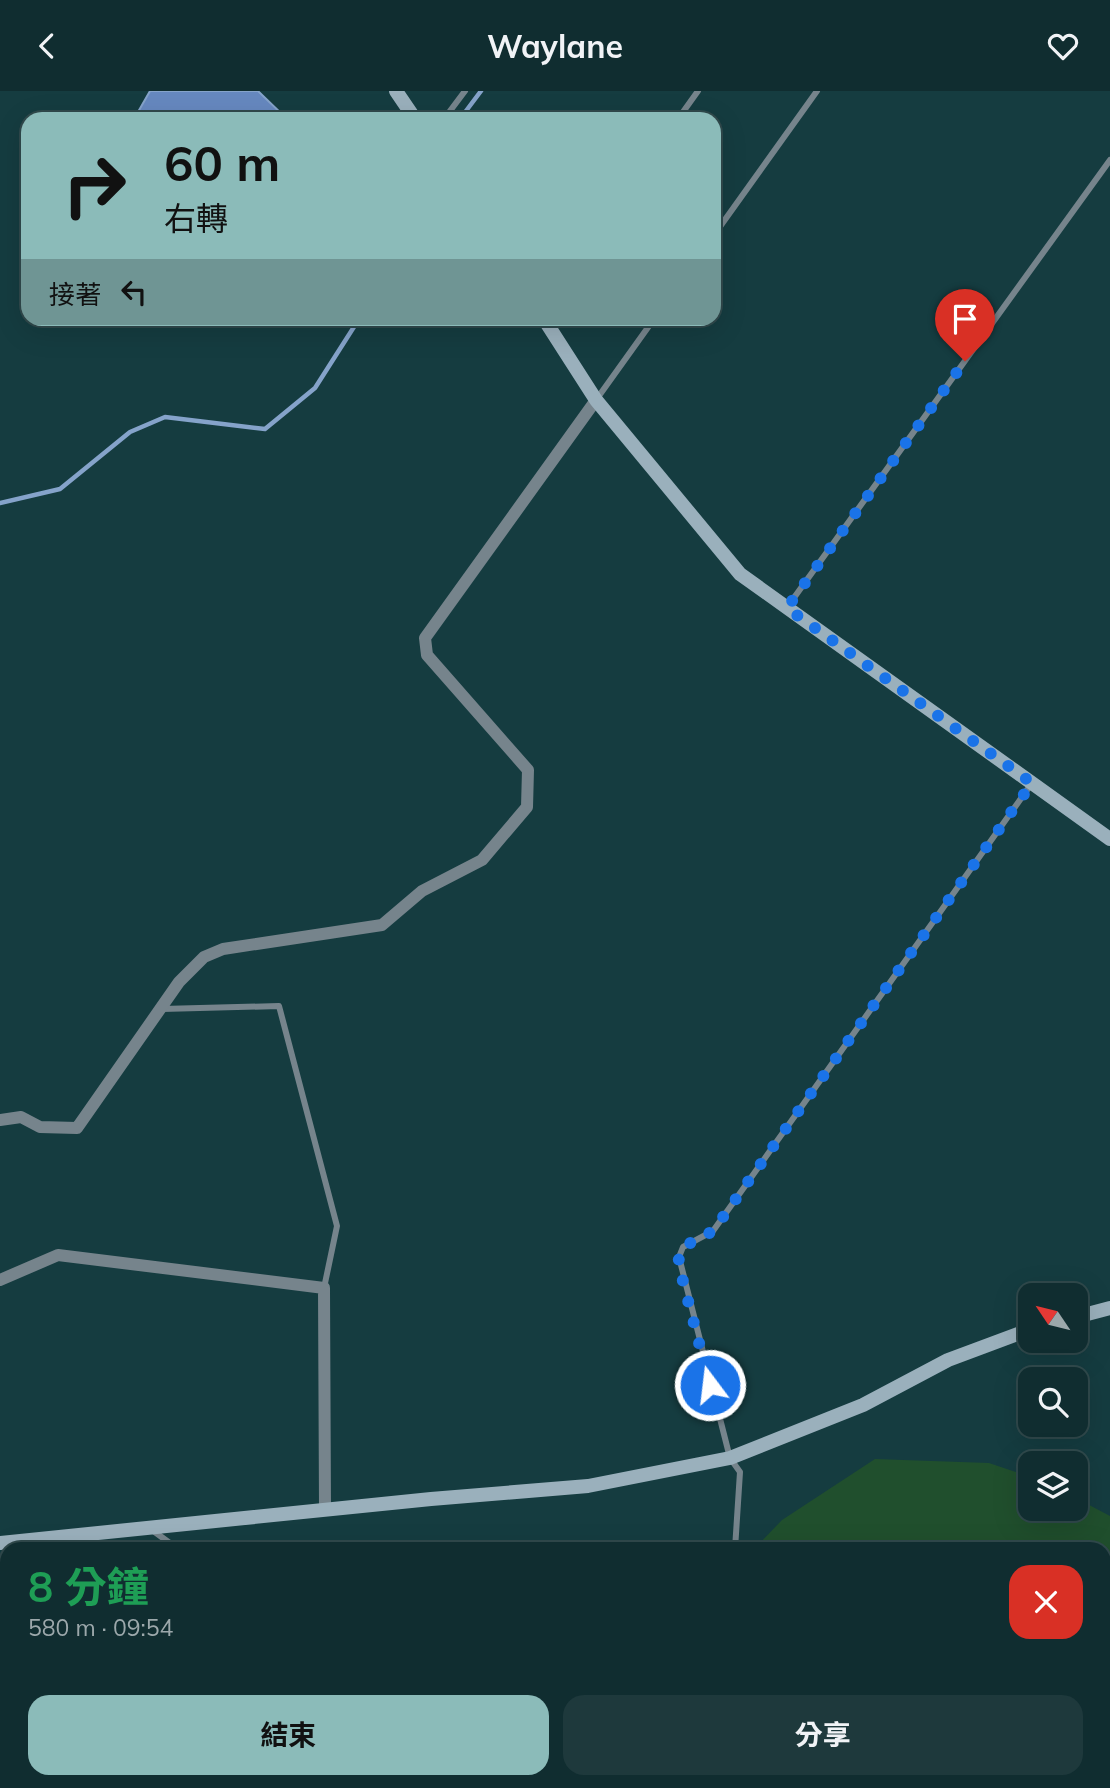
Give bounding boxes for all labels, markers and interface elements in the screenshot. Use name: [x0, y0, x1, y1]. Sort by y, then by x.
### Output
text: Waylane: [487, 26, 623, 66]
icon: back: [28, 27, 66, 65]
icon: heart: [1044, 27, 1082, 65]
text: 60 m: [164, 132, 280, 193]
icon: right: [49, 140, 140, 231]
text: 右轉: [164, 198, 228, 238]
icon: left: [115, 273, 153, 311]
text: 接著: [49, 278, 101, 311]
pin: [935, 289, 995, 361]
icon: arrive: [946, 300, 984, 338]
north arrow: [1018, 1283, 1088, 1353]
map controls: [1018, 1283, 1088, 1521]
position arrow: [673, 1348, 747, 1422]
button: search: [1018, 1367, 1088, 1437]
button: layers: [1018, 1451, 1088, 1521]
text: 8 分鐘: [28, 1560, 149, 1613]
button: close: [1009, 1565, 1083, 1639]
text: 580 m · 09:54: [28, 1613, 173, 1642]
button: 結束: [28, 1695, 549, 1775]
button: 分享: [563, 1695, 1083, 1775]

